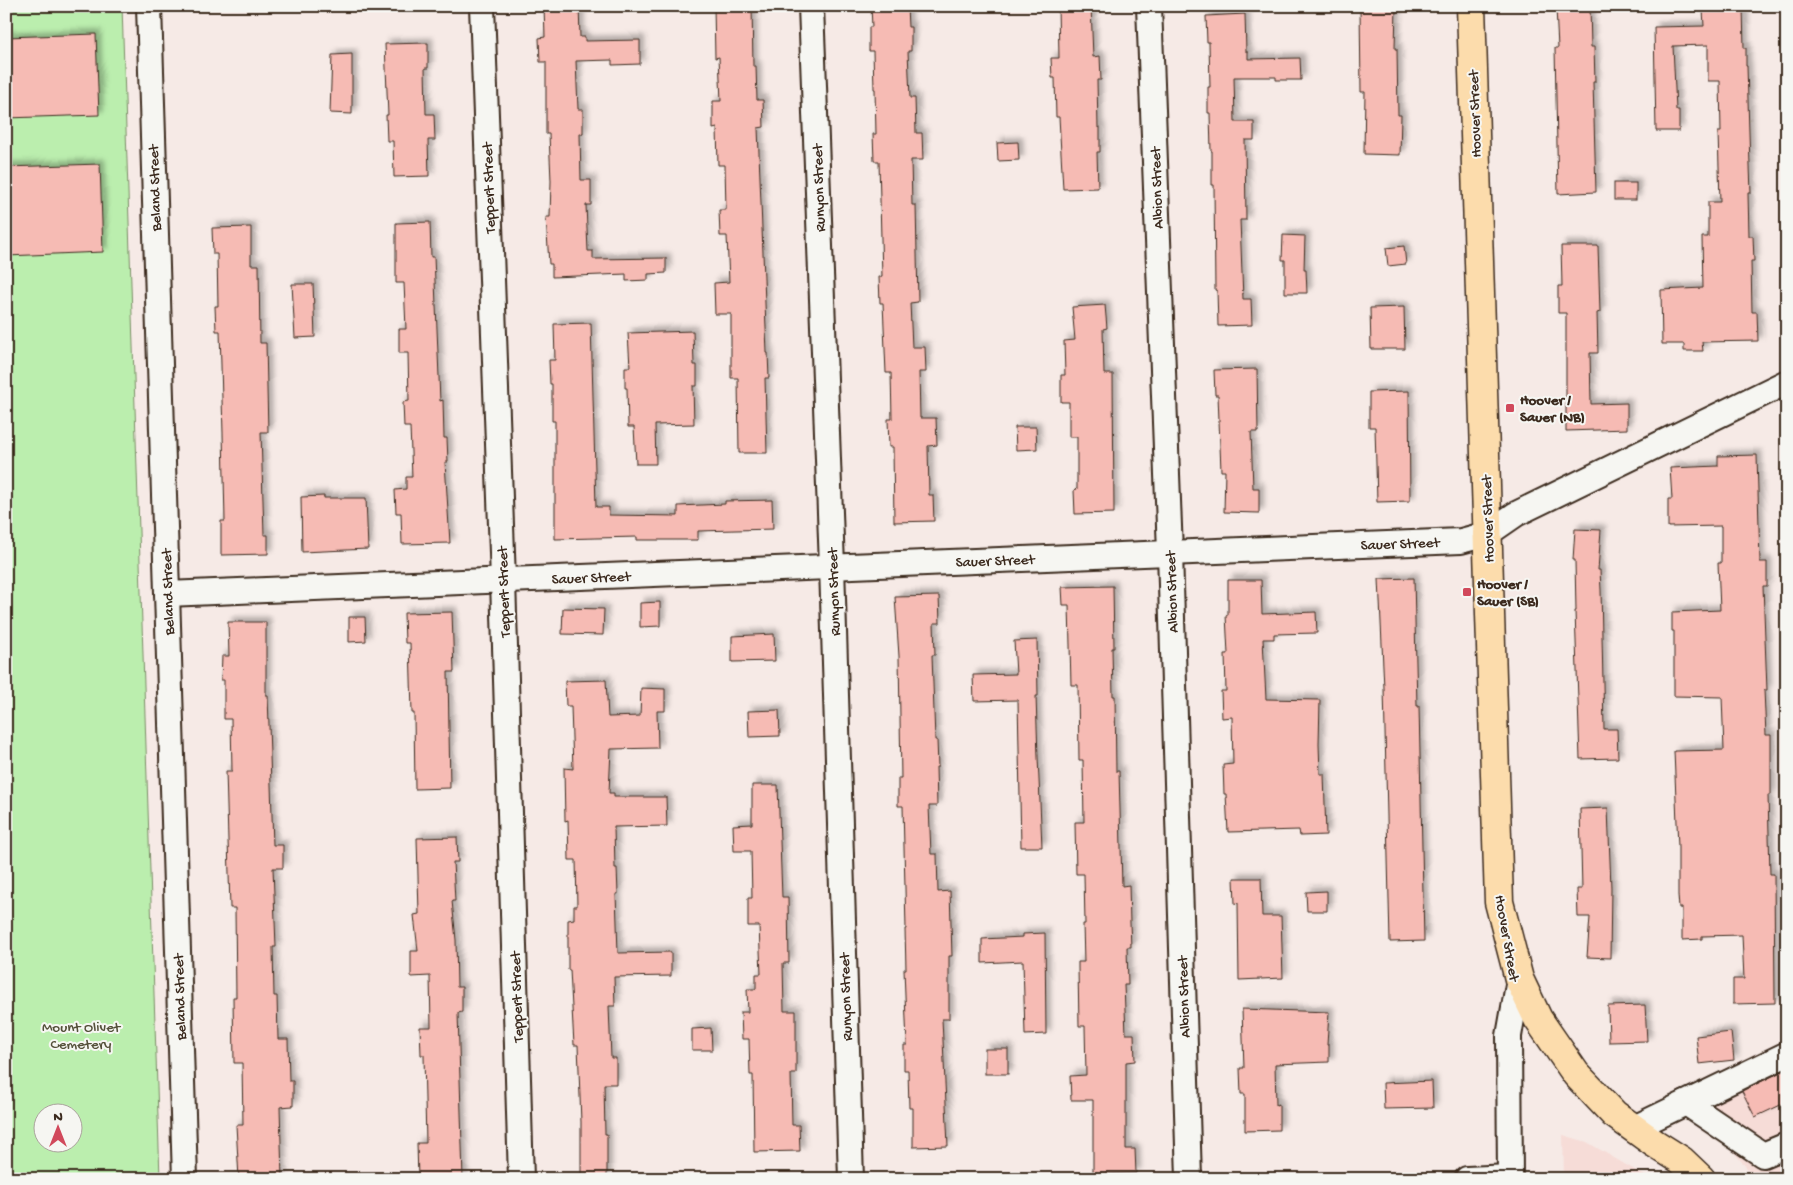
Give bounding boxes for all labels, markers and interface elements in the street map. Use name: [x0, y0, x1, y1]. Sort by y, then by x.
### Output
street label: Hoover Street: [1465, 68, 1487, 158]
street label: Teppert Street: [479, 140, 501, 235]
street label: Runyon Street: [809, 142, 831, 232]
street label: Beland Street: [145, 143, 167, 232]
street label: Albion Street: [1148, 145, 1168, 229]
place label: Hoover / Sauer (NB): [1520, 392, 1585, 427]
marker: Hoover / Sauer (NB): [1504, 402, 1516, 414]
street label: Hoover Street: [1478, 473, 1500, 563]
street label: Sauer Street: [1360, 535, 1442, 555]
street label: Teppert Street: [494, 544, 516, 639]
street label: Runyon Street: [824, 546, 846, 636]
street label: Beland Street: [158, 547, 180, 636]
street label: Albion Street: [1163, 549, 1183, 633]
street label: Sauer Street: [955, 552, 1037, 572]
street label: Sauer Street: [551, 569, 633, 589]
place label: Hoover / Sauer (SB): [1477, 576, 1539, 611]
marker: Hoover / Sauer (SB): [1461, 586, 1473, 598]
street label: Hoover Street: [1490, 894, 1523, 985]
street label: Teppert Street: [507, 949, 529, 1044]
street label: Runyon Street: [836, 951, 858, 1041]
street label: Beland Street: [170, 952, 192, 1041]
street label: Albion Street: [1175, 954, 1195, 1038]
park label: Mount Olivet Cemetery: [42, 1019, 122, 1054]
north arrow: [32, 1102, 82, 1152]
text: N: [53, 1109, 63, 1126]

